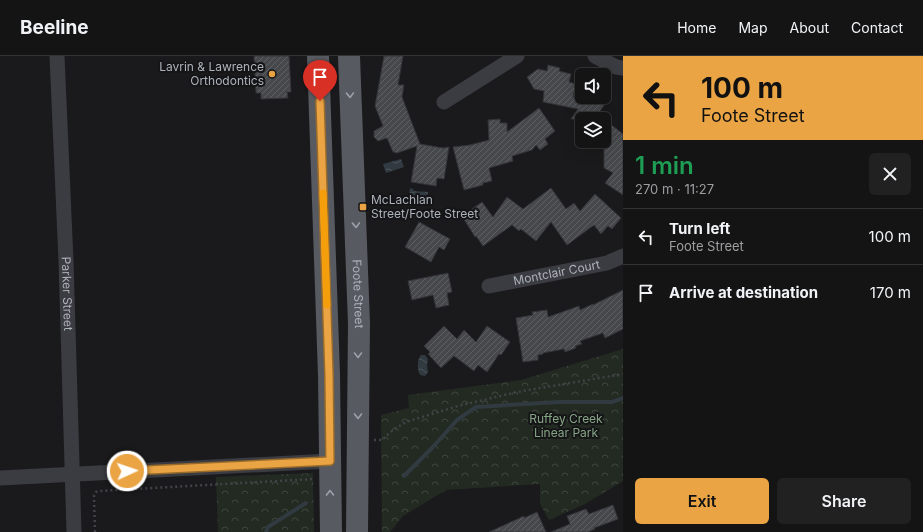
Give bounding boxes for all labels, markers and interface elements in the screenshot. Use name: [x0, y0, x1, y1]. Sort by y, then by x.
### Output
text: Beeline: [20, 16, 89, 39]
text: Home: [677, 19, 716, 36]
text: Map: [738, 19, 768, 36]
text: About: [790, 19, 829, 36]
text: Contact: [851, 19, 903, 36]
place label: Lavrin & Lawrence Orthodontics: [159, 59, 264, 88]
pin: [303, 60, 337, 101]
icon: arrive: [309, 66, 331, 88]
map controls: [575, 68, 611, 148]
button: sound: [575, 68, 611, 104]
marker: Lavrin & Lawrence Orthodontics: [267, 69, 277, 79]
text: 100 m: [701, 71, 783, 105]
icon: left: [635, 72, 687, 124]
one-way arrow: [346, 92, 355, 98]
text: Foote Street: [701, 105, 805, 126]
button: layers: [575, 112, 611, 148]
text: 1 min: [635, 151, 694, 180]
button: close: [869, 153, 911, 195]
text: 270 m · 11:27: [635, 181, 714, 197]
place label: McLachlan Street/Foote Street: [371, 192, 478, 221]
marker: McLachlan Street/Foote Street: [358, 202, 368, 212]
text: Turn left: [669, 219, 730, 238]
one-way arrow: [351, 222, 360, 228]
icon: left: [635, 226, 657, 248]
text: 100 m: [869, 227, 911, 246]
text: Foote Street: [669, 238, 744, 254]
street label: Parker Street: [59, 256, 76, 331]
street label: Montclair Court: [512, 257, 601, 288]
street label: Foote Street: [350, 259, 367, 329]
icon: arrive: [635, 282, 657, 304]
text: Arrive at destination: [669, 283, 818, 302]
text: 170 m: [870, 283, 911, 302]
one-way arrow: [354, 352, 362, 358]
park label: Ruffey Creek Linear Park: [529, 411, 603, 440]
one-way arrow: [354, 413, 362, 419]
position arrow: [106, 450, 148, 492]
button: Exit: [635, 478, 769, 524]
button: Share: [777, 478, 911, 524]
one-way arrow: [326, 490, 334, 496]

